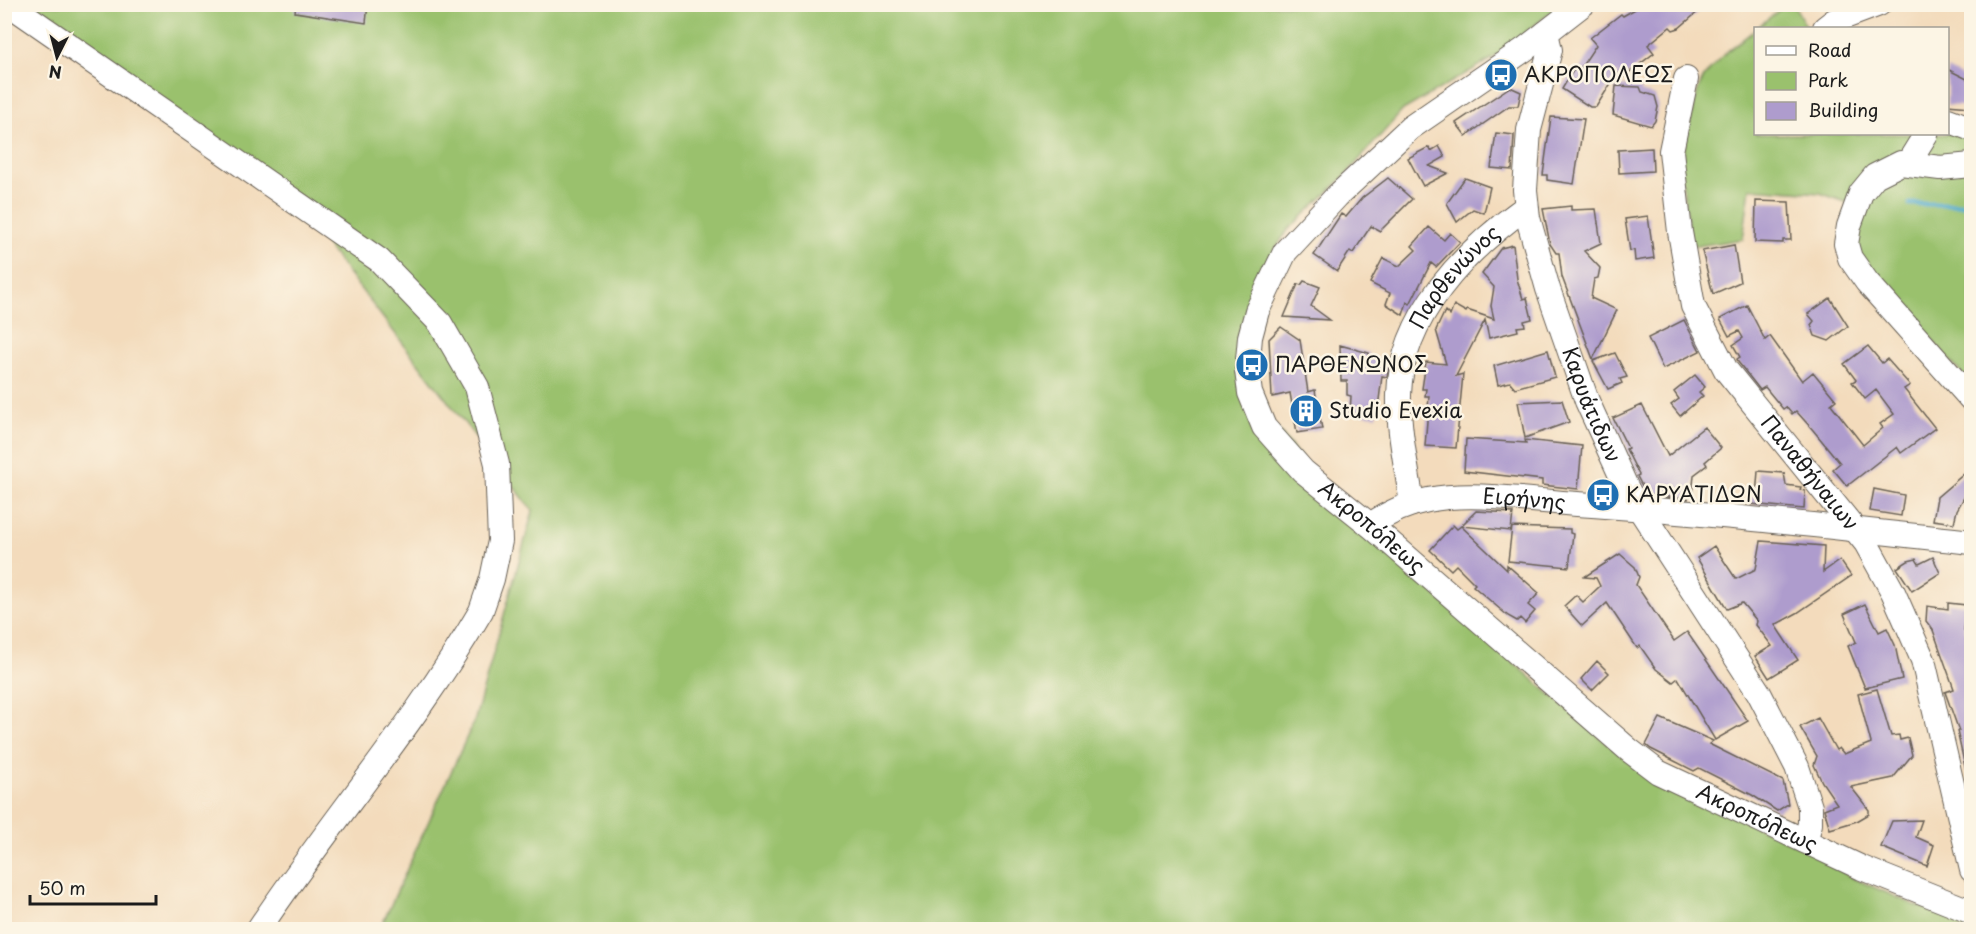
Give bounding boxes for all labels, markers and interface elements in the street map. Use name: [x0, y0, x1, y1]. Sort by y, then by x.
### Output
north arrow: [27, 27, 87, 87]
legend: [1754, 27, 1949, 135]
text: Road: [1808, 36, 1852, 63]
bus stop icon: ΑΚΡΟΠΟΛΕΩΣ: [1483, 57, 1519, 93]
place label: ΑΚΡΟΠΟΛΕΩΣ: [1524, 57, 1673, 89]
text: N: [48, 60, 63, 86]
text: Park: [1808, 66, 1848, 93]
text: Building: [1808, 96, 1878, 123]
street label: Παρθενώνος: [1400, 216, 1506, 334]
street label: Καρυάτιδων: [1555, 342, 1631, 467]
bus stop icon: ΠΑΡΘΕΝΩΝΟΣ: [1234, 347, 1270, 383]
place label: ΠΑΡΘΕΝΩΝΟΣ: [1275, 347, 1427, 379]
building icon: Studio Evexia: [1288, 393, 1324, 429]
place label: Studio Evexia: [1329, 393, 1462, 425]
street label: Παναθήναιων: [1754, 407, 1868, 537]
street label: Ακροπόλεως: [1312, 472, 1433, 580]
bus stop icon: ΚΑΡΥΑΤΙΔΩΝ: [1585, 477, 1621, 513]
place label: ΚΑΡΥΑΤΙΔΩΝ: [1626, 477, 1762, 509]
street label: Ειρήνης: [1482, 479, 1567, 517]
street label: Ακροπόλεως: [1692, 774, 1824, 859]
scale bar: [30, 868, 156, 906]
text: 50 m: [39, 874, 86, 901]

